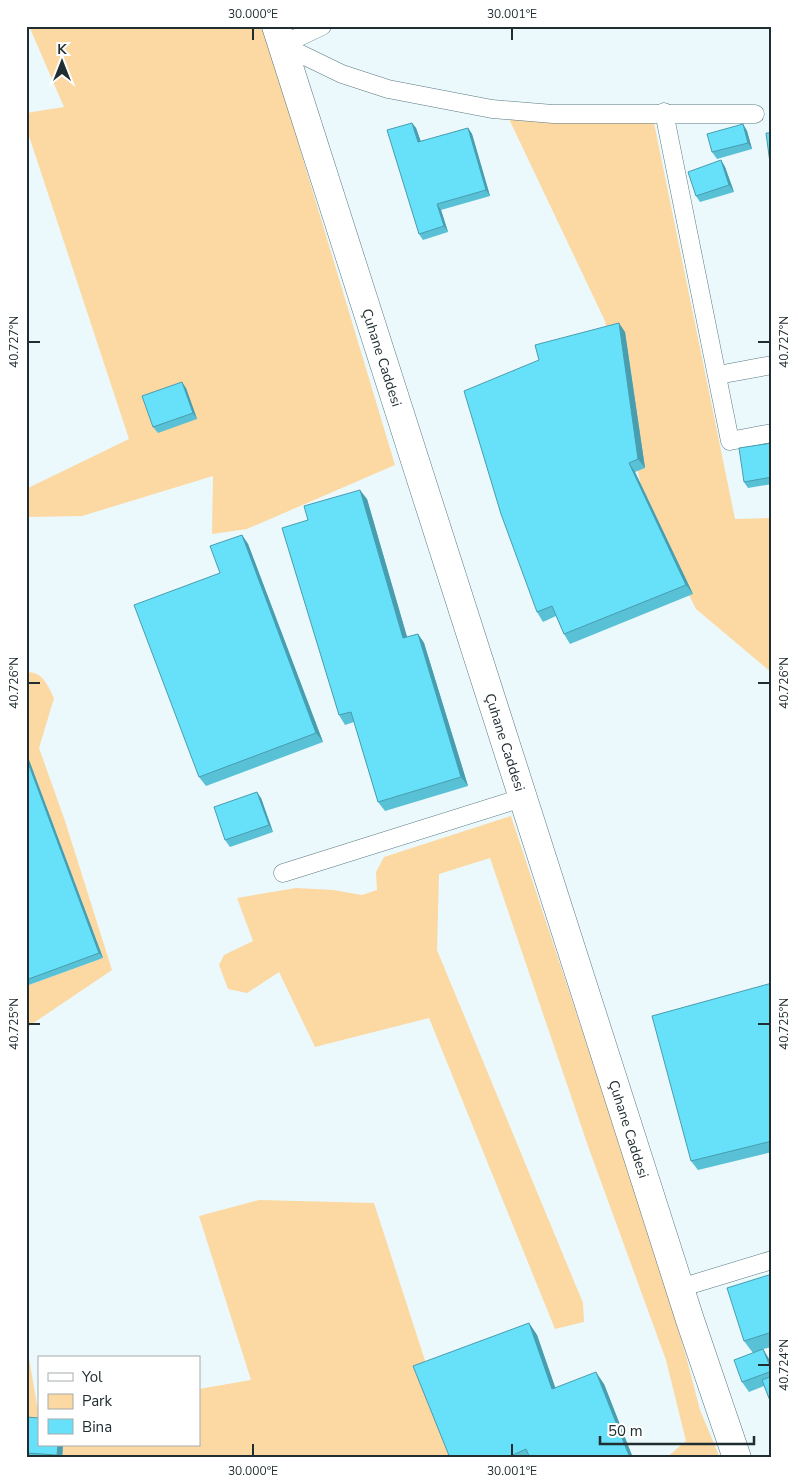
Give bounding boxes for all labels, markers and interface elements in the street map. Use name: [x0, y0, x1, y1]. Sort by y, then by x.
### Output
text: 30.000°E: [228, 6, 278, 22]
text: 30.001°E: [487, 6, 537, 22]
north arrow: [38, 38, 88, 88]
text: K: [57, 40, 67, 59]
street label: Çuhane Caddesi: [357, 306, 406, 409]
text: 40.727°N: [6, 316, 22, 368]
text: 40.727°N: [776, 316, 792, 368]
text: 40.726°N: [6, 657, 22, 709]
text: 40.726°N: [776, 657, 792, 709]
street label: Çuhane Caddesi: [480, 691, 529, 794]
text: 40.725°N: [6, 998, 22, 1050]
text: 40.725°N: [776, 998, 792, 1050]
street label: Çuhane Caddesi: [604, 1078, 653, 1181]
text: 40.724°N: [776, 1339, 792, 1391]
legend: [38, 1356, 200, 1446]
text: Yol: [81, 1367, 103, 1387]
text: Park: [82, 1391, 112, 1411]
scale bar: [600, 1414, 754, 1446]
text: Bina: [82, 1417, 112, 1437]
text: 50 m: [608, 1421, 643, 1441]
text: 30.000°E: [228, 1463, 278, 1479]
text: 30.001°E: [487, 1463, 537, 1479]

